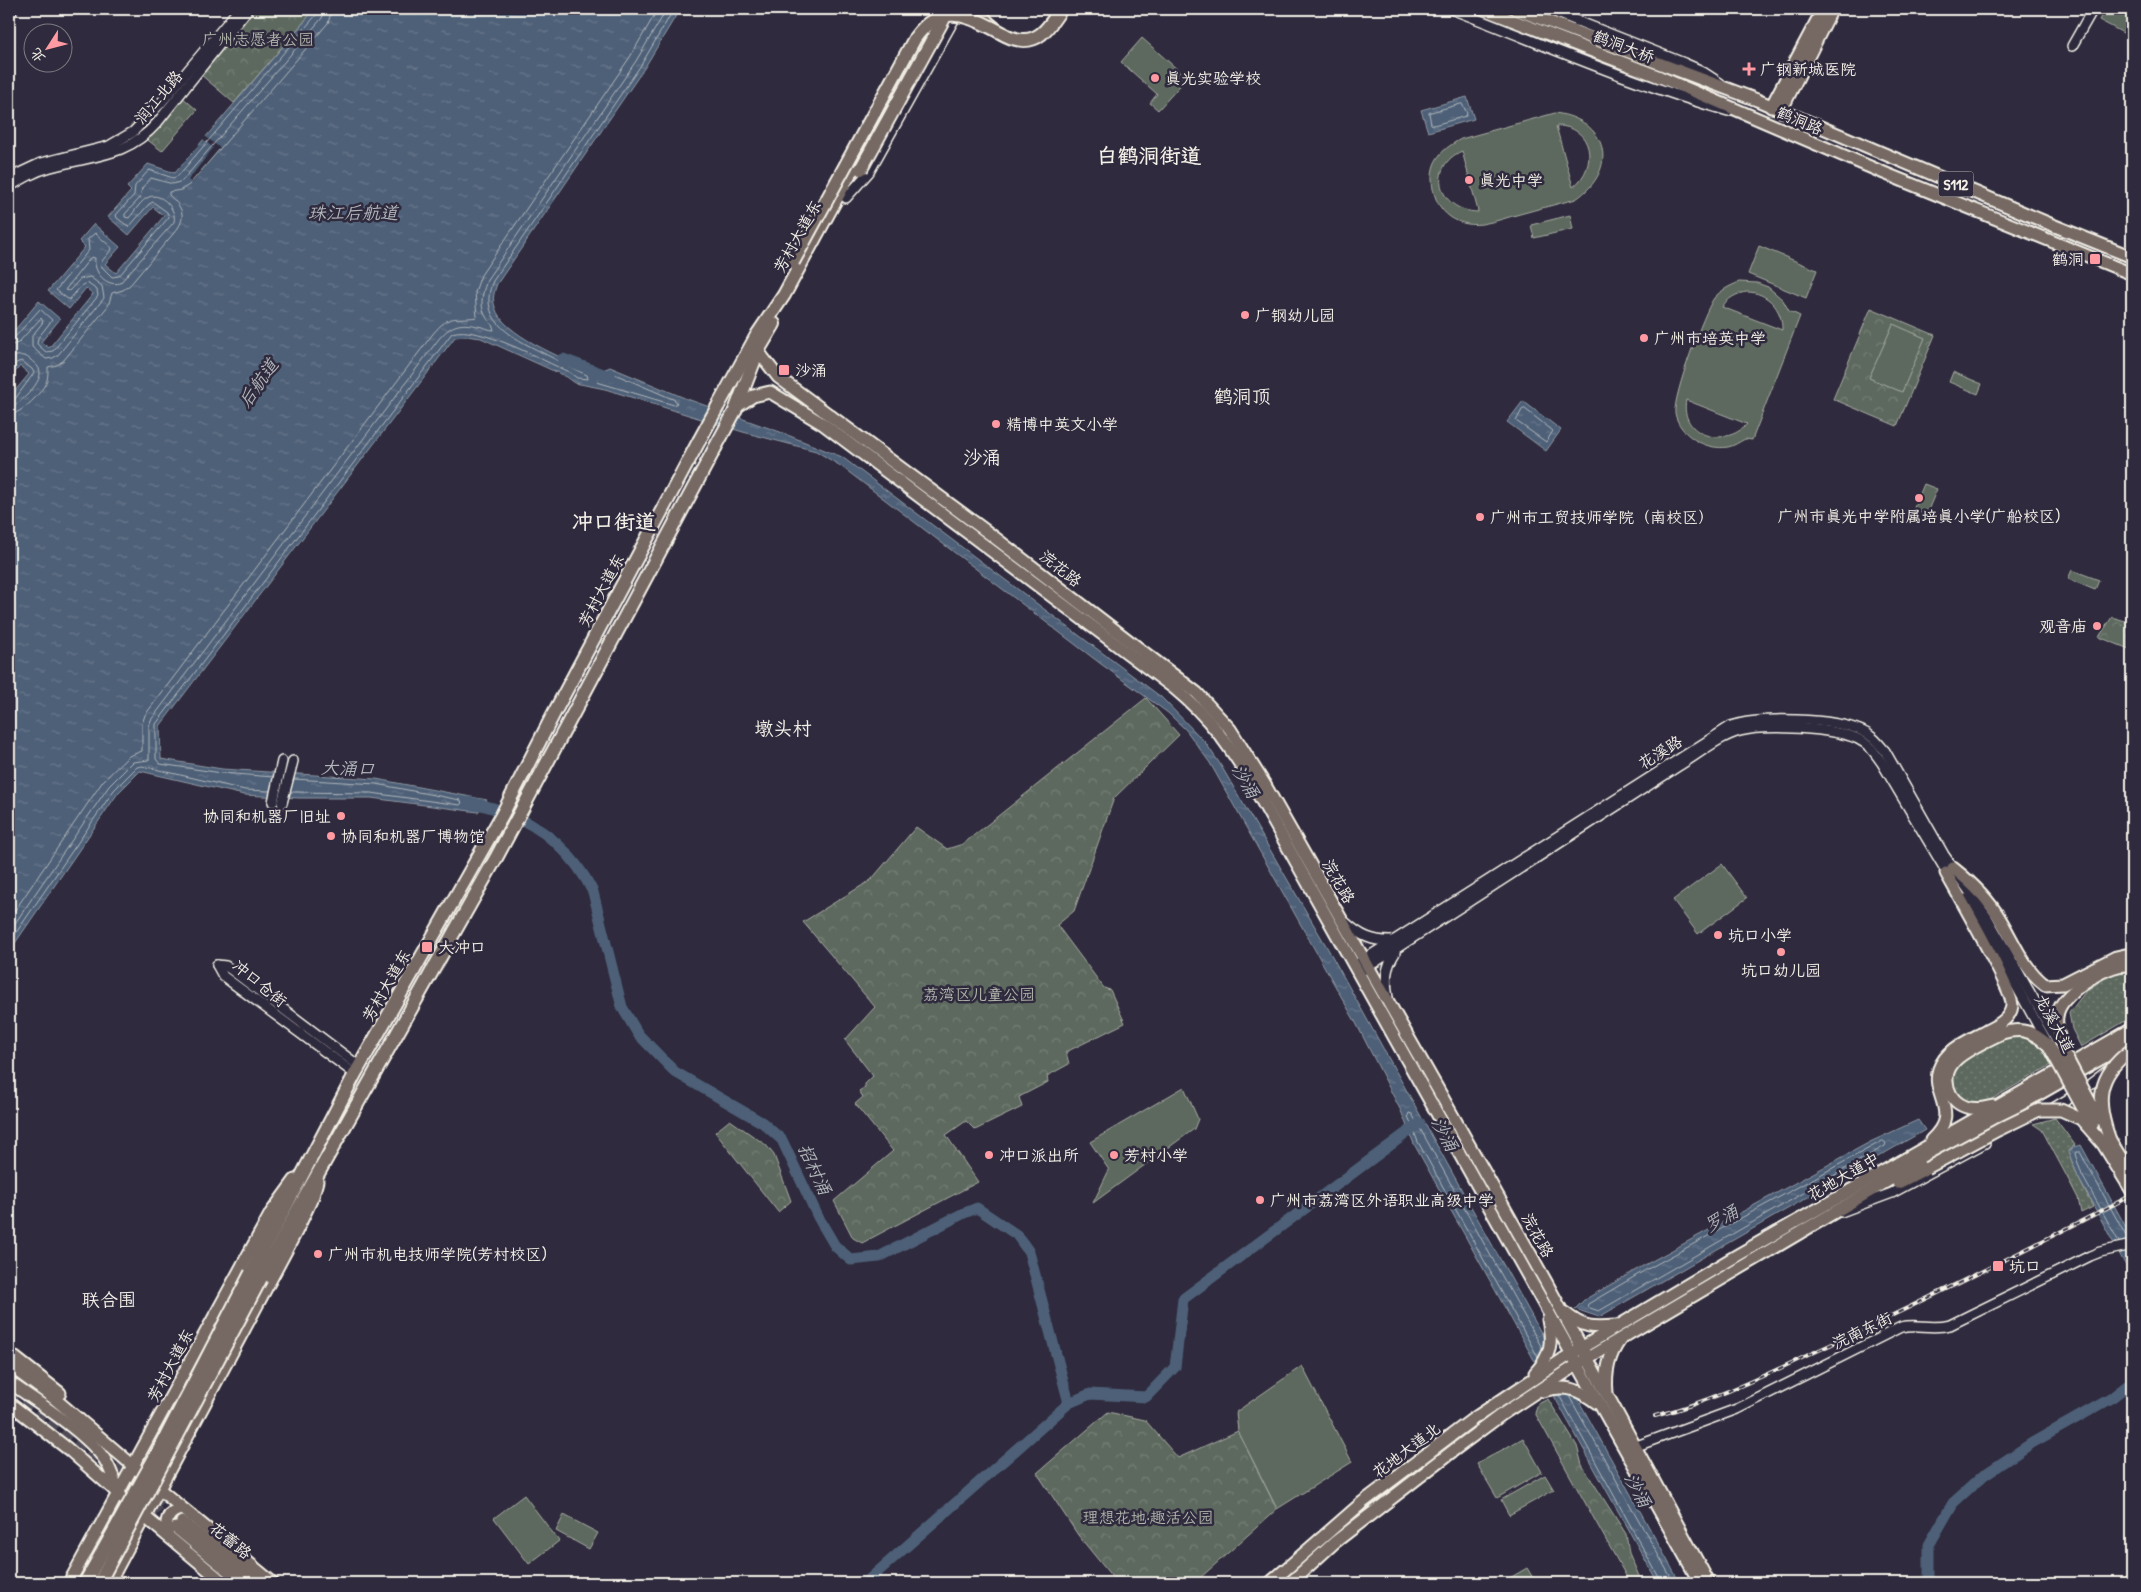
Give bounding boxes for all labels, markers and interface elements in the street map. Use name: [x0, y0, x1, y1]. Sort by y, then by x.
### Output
north arrow: [22, 22, 72, 72]
street label: 鹤洞大桥: [1590, 24, 1658, 68]
park label: 广州志愿者公园: [202, 28, 314, 50]
text: 北: [25, 45, 49, 67]
place label: 广钢新城医院: [1760, 58, 1856, 80]
marker: 广钢新城医院: [1742, 62, 1756, 76]
street label: 润江北路: [129, 65, 187, 129]
place label: 真光实验学校: [1165, 67, 1261, 89]
marker: 真光实验学校: [1149, 72, 1161, 84]
street label: 鹤洞路: [1774, 100, 1826, 140]
district label: 白鹤洞街道: [1097, 141, 1202, 170]
place label: 真光中学: [1479, 169, 1543, 191]
road number: S112: [1938, 172, 1974, 196]
marker: 真光中学: [1463, 174, 1475, 186]
street label: 芳村大道东: [768, 196, 826, 276]
water label: 珠江后航道: [308, 200, 400, 225]
place label: 鹤洞: [2052, 248, 2084, 270]
marker: 鹤洞: [2088, 252, 2102, 266]
place label: 广钢幼儿园: [1255, 304, 1335, 326]
marker: 广钢幼儿园: [1239, 309, 1251, 321]
place label: 广州市培英中学: [1654, 327, 1766, 349]
marker: 广州市培英中学: [1638, 332, 1650, 344]
water label: 后航道: [232, 352, 285, 412]
place label: 沙涌: [795, 359, 827, 381]
marker: 沙涌: [777, 363, 791, 377]
district label: 鹤洞顶: [1213, 383, 1271, 409]
place label: 精博中英文小学: [1006, 413, 1118, 435]
marker: 精博中英文小学: [990, 418, 1002, 430]
district label: 沙涌: [963, 444, 1001, 470]
marker: 广州市真光中学附属培真小学(广船校区): [1913, 492, 1925, 504]
place label: 广州市真光中学附属培真小学(广船校区): [1777, 505, 2061, 527]
place label: 广州市工贸技师学院（南校区）: [1490, 506, 1714, 528]
district label: 冲口街道: [572, 507, 656, 536]
marker: 广州市工贸技师学院（南校区）: [1474, 511, 1486, 523]
street label: 浣花路: [1035, 545, 1087, 591]
street label: 芳村大道东: [573, 550, 629, 630]
place label: 观音庙: [2039, 615, 2087, 637]
marker: 观音庙: [2091, 620, 2103, 632]
district label: 墩头村: [754, 715, 812, 741]
street label: 花溪路: [1634, 730, 1686, 774]
water label: 大涌口: [321, 755, 375, 781]
water label: 沙涌: [1226, 759, 1266, 804]
place label: 协同和机器厂旧址: [203, 805, 331, 827]
marker: 协同和机器厂旧址: [335, 810, 347, 822]
place label: 协同和机器厂博物馆: [341, 825, 485, 847]
marker: 协同和机器厂博物馆: [325, 830, 337, 842]
street label: 浣花路: [1317, 855, 1361, 907]
place label: 坑口小学: [1728, 924, 1792, 946]
marker: 坑口小学: [1712, 929, 1724, 941]
place label: 大冲口: [438, 936, 486, 958]
marker: 大冲口: [420, 940, 434, 954]
street label: 芳村大道东: [356, 945, 416, 1025]
marker: 坑口幼儿园: [1775, 946, 1787, 958]
street label: 冲口仓街: [228, 954, 292, 1012]
place label: 坑口幼儿园: [1741, 959, 1821, 981]
park label: 荔湾区儿童公园: [923, 983, 1035, 1005]
street label: 龙溪大道: [2030, 990, 2080, 1056]
water label: 沙涌: [1426, 1112, 1465, 1157]
water label: 招村涌: [792, 1139, 838, 1200]
place label: 冲口派出所: [999, 1144, 1079, 1166]
place label: 芳村小学: [1124, 1144, 1188, 1166]
street label: 花地大道中: [1803, 1146, 1883, 1206]
marker: 冲口派出所: [983, 1149, 995, 1161]
marker: 芳村小学: [1108, 1149, 1120, 1161]
place label: 广州市荔湾区外语职业高级中学: [1270, 1189, 1494, 1211]
marker: 广州市荔湾区外语职业高级中学: [1254, 1194, 1266, 1206]
water label: 罗涌: [1699, 1198, 1744, 1238]
street label: 浣花路: [1517, 1209, 1559, 1261]
place label: 广州市机电技师学院(芳村校区): [328, 1243, 547, 1265]
marker: 广州市机电技师学院(芳村校区): [312, 1248, 324, 1260]
place label: 坑口: [2009, 1255, 2041, 1277]
marker: 坑口: [1991, 1259, 2005, 1273]
district label: 联合围: [82, 1287, 136, 1312]
street label: 浣南东街: [1828, 1306, 1896, 1354]
street label: 芳村大道东: [142, 1325, 198, 1405]
street label: 花地大道北: [1367, 1417, 1445, 1483]
water label: 沙涌: [1619, 1468, 1658, 1513]
park label: 理想花地·趣活公园: [1082, 1506, 1214, 1528]
street label: 花蕾路: [205, 1516, 257, 1564]

